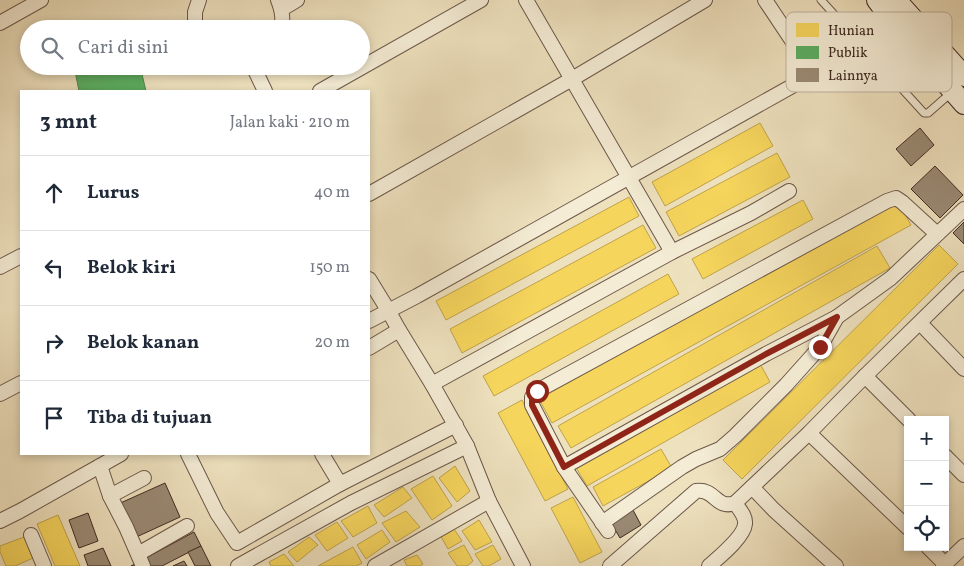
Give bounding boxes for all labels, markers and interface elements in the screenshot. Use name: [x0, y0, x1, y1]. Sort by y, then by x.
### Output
legend: [786, 12, 952, 92]
search box: [20, 20, 370, 75]
text: Hunian: [828, 22, 874, 41]
icon: search: [38, 34, 66, 62]
text: Cari di sini: [78, 35, 169, 61]
text: Publik: [828, 44, 868, 63]
text: Lainnya: [828, 67, 878, 86]
text: 3 mnt: [40, 108, 97, 137]
text: Jalan kaki · 210 m: [230, 112, 350, 134]
icon: ahead: [40, 179, 68, 207]
text: Lurus: [87, 180, 139, 206]
text: 40 m: [314, 182, 350, 204]
icon: left: [40, 254, 68, 282]
text: Belok kiri: [87, 255, 176, 281]
text: 150 m: [309, 257, 350, 279]
icon: right: [40, 329, 68, 357]
text: Belok kanan: [87, 330, 199, 356]
text: 20 m: [315, 332, 350, 354]
route end: [809, 336, 832, 359]
route start: [526, 380, 549, 403]
icon: arrive: [40, 404, 68, 432]
text: Tiba di tujuan: [87, 405, 212, 431]
map controls: [904, 416, 949, 551]
button: +: [904, 416, 949, 461]
button: −: [904, 461, 949, 506]
button: locate: [904, 506, 949, 551]

